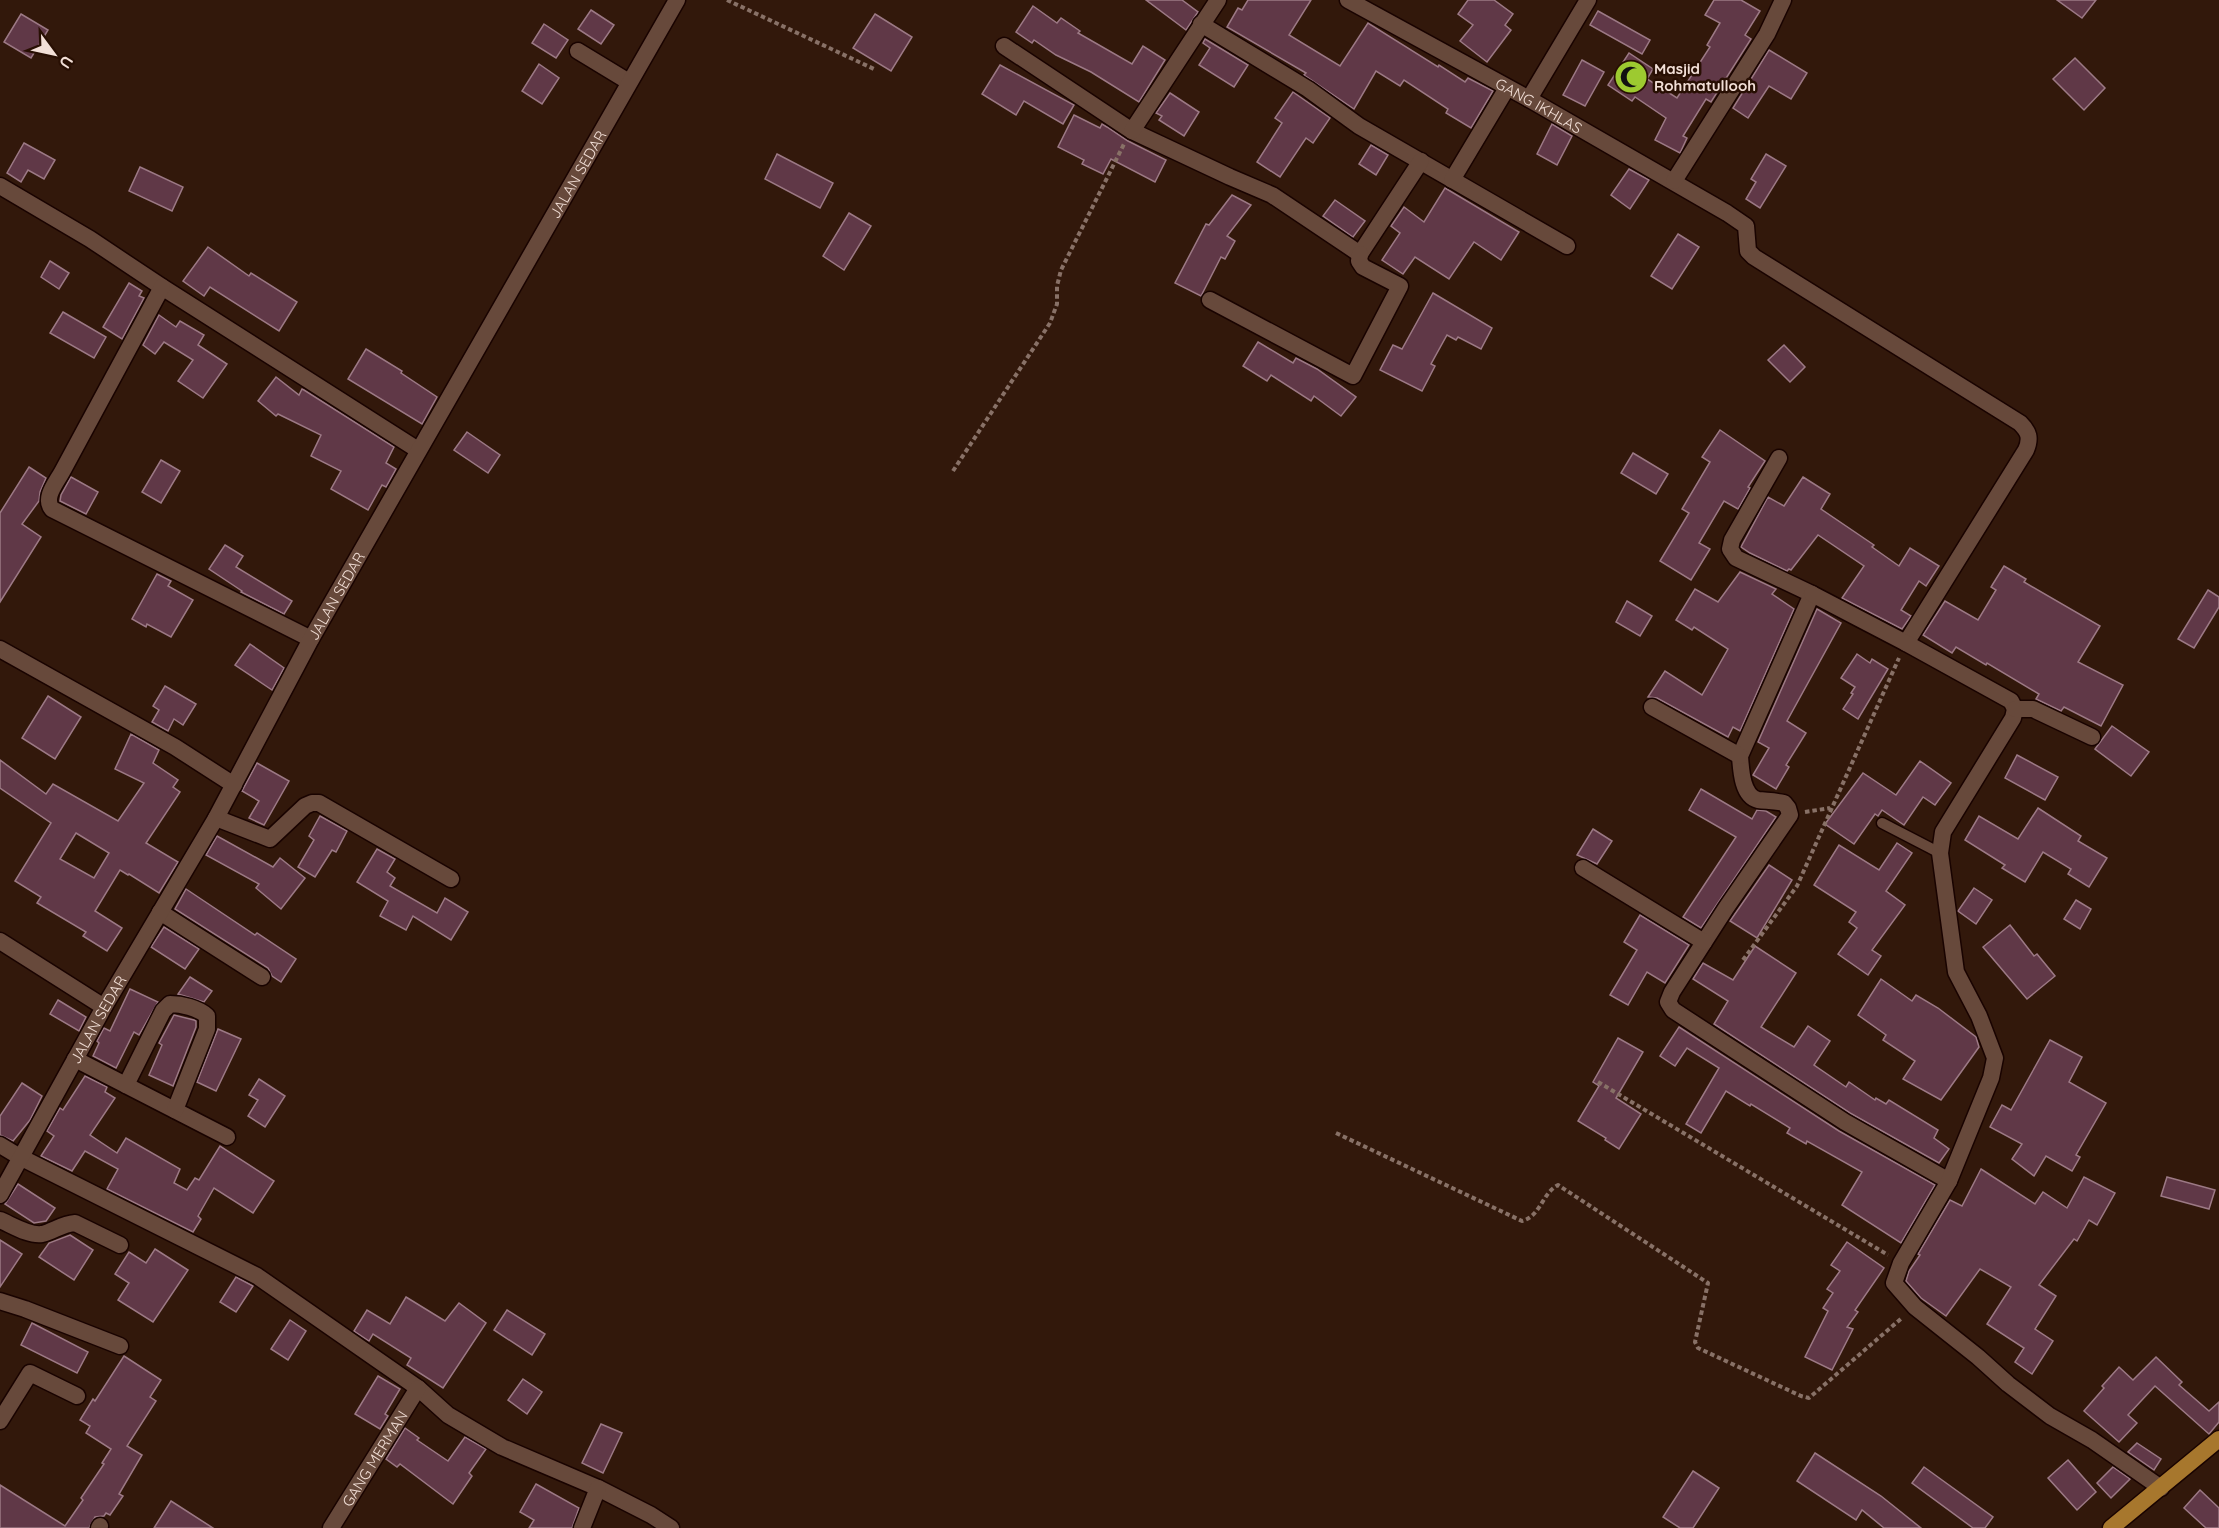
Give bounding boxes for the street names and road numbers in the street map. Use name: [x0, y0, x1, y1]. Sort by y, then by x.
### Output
street label: GANG IKHLAS: [1492, 73, 1586, 137]
street label: JALAN SEDAR: [545, 127, 610, 221]
street label: JALAN SEDAR: [303, 548, 368, 643]
street label: JALAN SEDAR: [65, 972, 130, 1067]
street label: GANG MERMAN: [337, 1407, 411, 1510]

